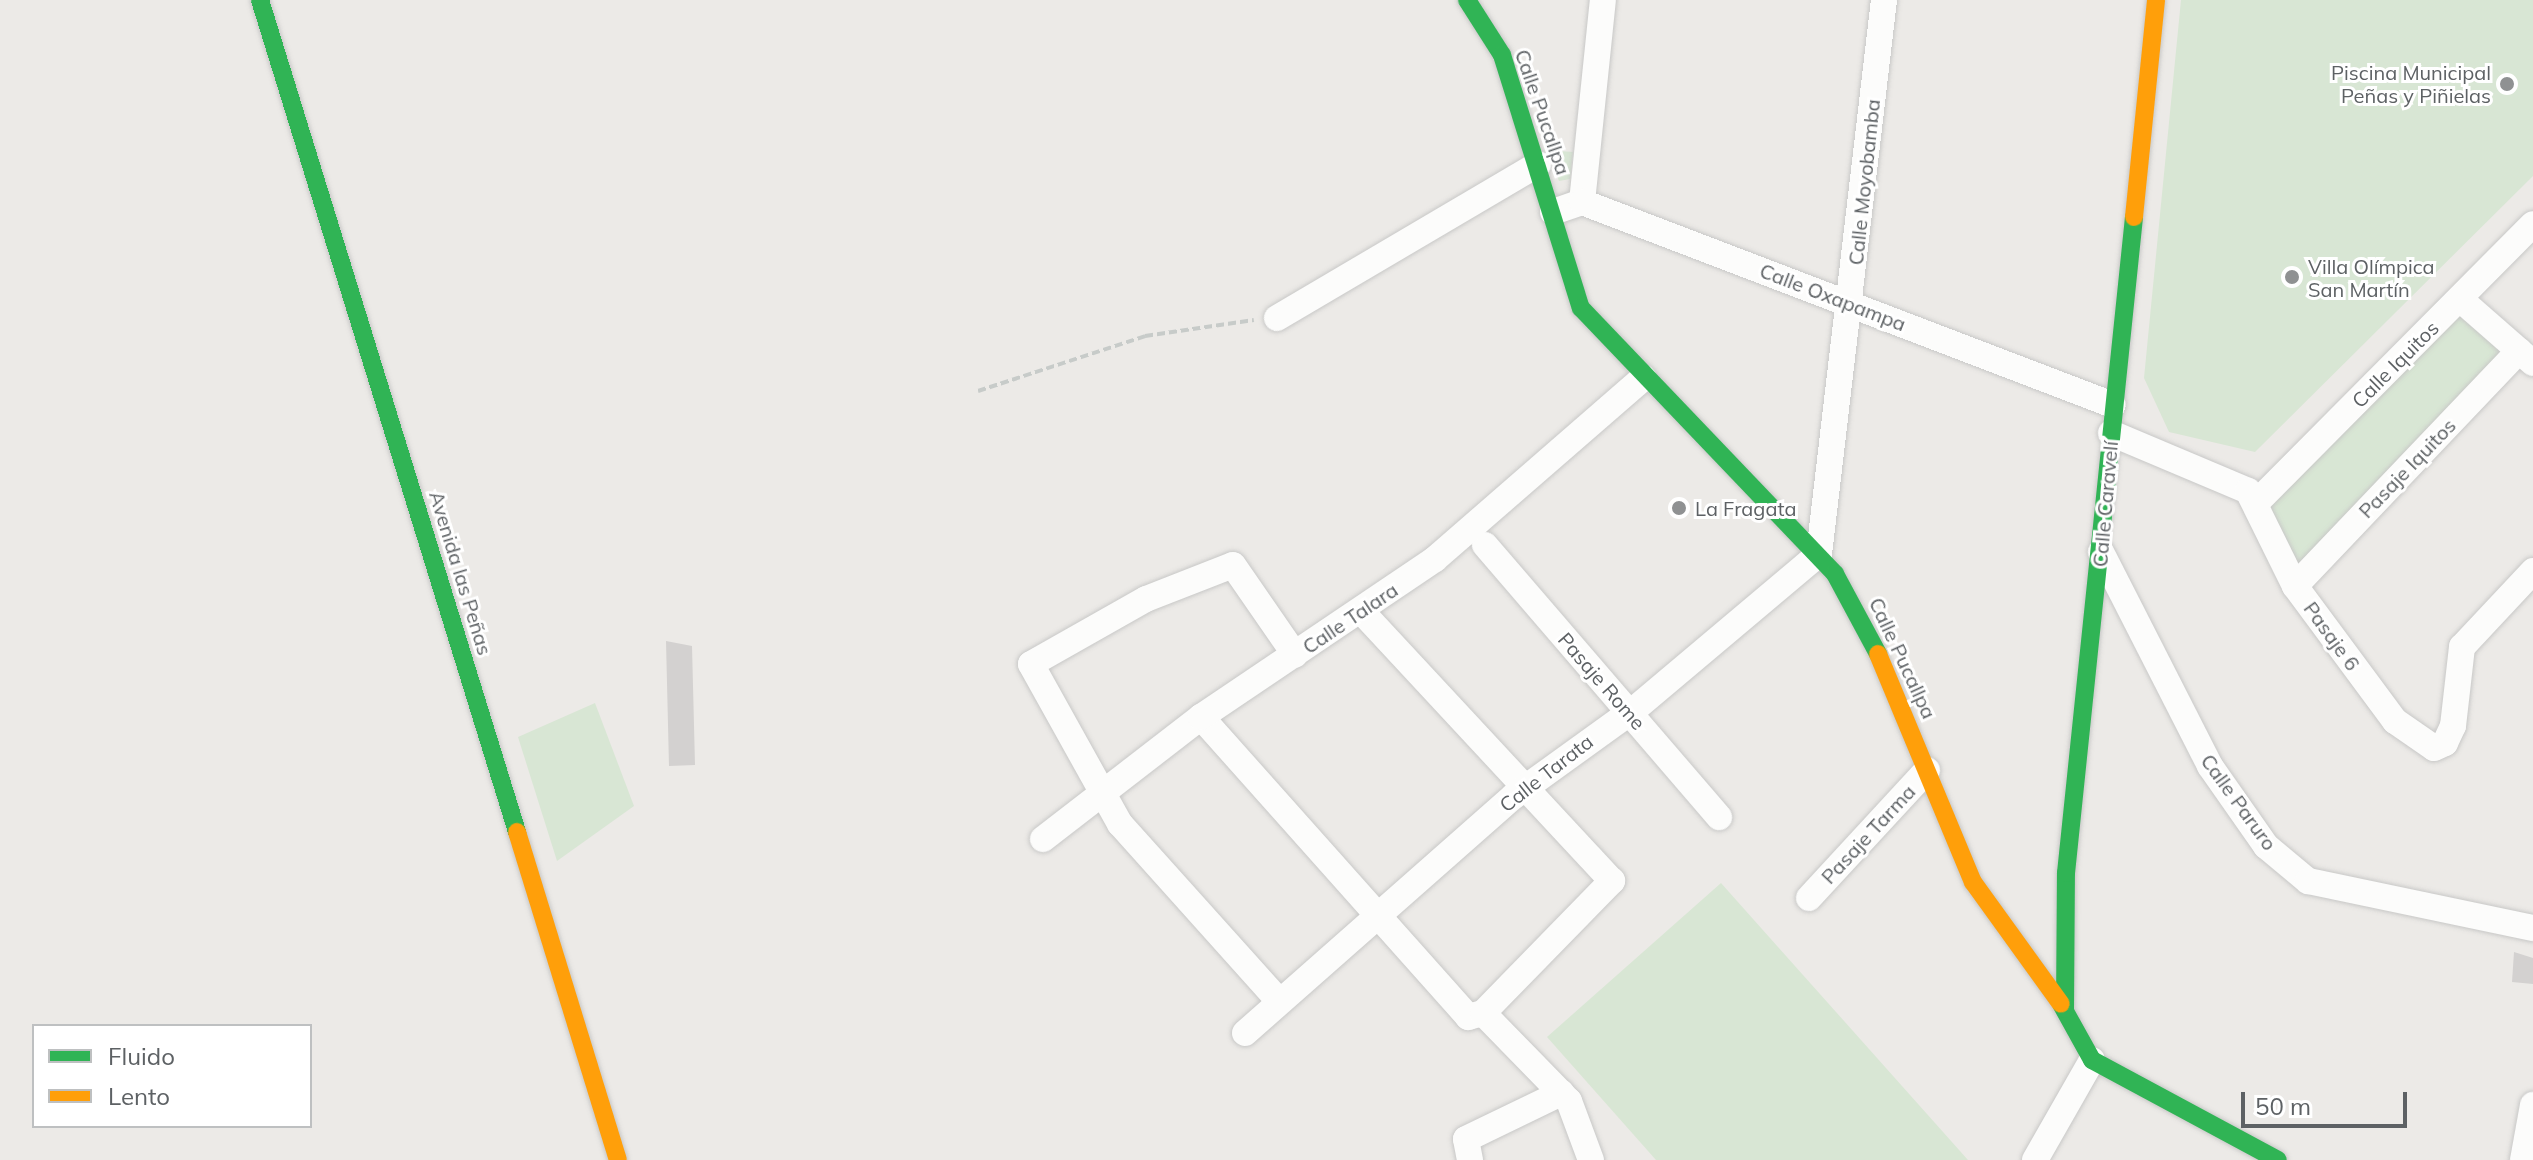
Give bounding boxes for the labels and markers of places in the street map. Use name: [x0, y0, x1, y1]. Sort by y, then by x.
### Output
place label: Piscina Municipal Peñas y Piñielas: [2331, 60, 2491, 107]
marker: Piscina Municipal Peñas y Piñielas: [2498, 75, 2516, 93]
place label: Villa Olímpica San Martín: [2308, 254, 2435, 301]
marker: Villa Olímpica San Martín: [2283, 268, 2301, 286]
place label: La Fragata: [1695, 496, 1796, 520]
marker: La Fragata: [1670, 499, 1688, 517]

